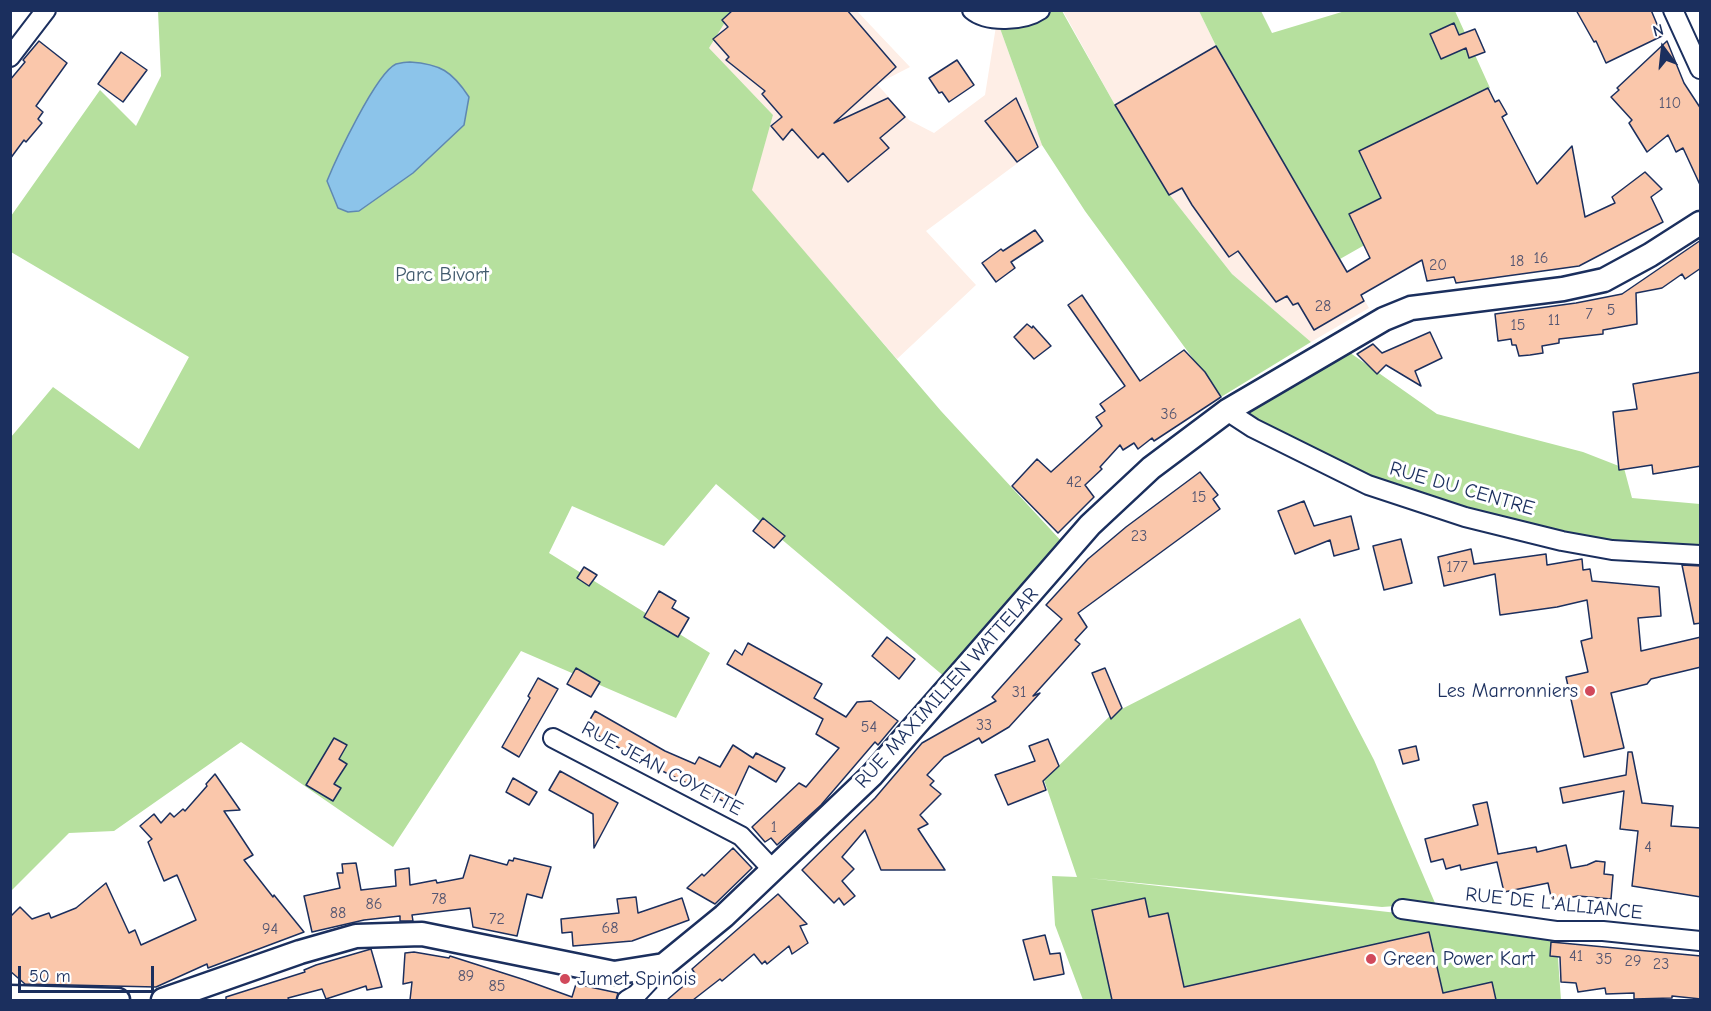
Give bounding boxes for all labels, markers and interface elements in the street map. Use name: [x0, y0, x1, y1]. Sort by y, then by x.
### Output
north arrow: [1633, 18, 1693, 78]
text: N: [1651, 21, 1666, 41]
house number: 110: [1659, 93, 1681, 113]
house number: 16: [1533, 248, 1549, 268]
house number: 18: [1510, 251, 1524, 271]
house number: 20: [1429, 255, 1447, 275]
park label: Parc Bivort: [395, 263, 489, 287]
house number: 28: [1315, 296, 1331, 316]
house number: 5: [1607, 300, 1615, 320]
house number: 7: [1585, 304, 1593, 324]
house number: 11: [1548, 310, 1560, 330]
house number: 15: [1510, 315, 1526, 335]
house number: 36: [1161, 404, 1177, 424]
street label: RUE DU CENTRE: [1387, 457, 1537, 521]
house number: 42: [1066, 472, 1082, 492]
house number: 15: [1191, 487, 1207, 507]
house number: 23: [1131, 526, 1147, 546]
house number: 177: [1446, 557, 1468, 577]
street label: RUE MAXIMILIEN WATTELAR: [850, 583, 1044, 793]
place label: Les Marronniers: [1437, 679, 1578, 703]
house number: 31: [1012, 682, 1026, 702]
marker: Les Marronniers: [1583, 684, 1597, 698]
house number: 33: [976, 715, 992, 735]
street label: RUE JEAN COYETTE: [577, 716, 747, 822]
house number: 54: [861, 717, 877, 737]
house number: 1: [771, 817, 777, 837]
house number: 4: [1644, 837, 1652, 857]
street label: RUE DE L'ALLIANCE: [1464, 883, 1644, 925]
house number: 78: [431, 889, 447, 909]
house number: 86: [366, 894, 382, 914]
house number: 88: [330, 903, 346, 923]
house number: 72: [489, 909, 505, 929]
house number: 68: [602, 918, 618, 938]
house number: 94: [262, 919, 278, 939]
house number: 41: [1569, 946, 1583, 966]
place label: Green Power Kart: [1383, 947, 1535, 971]
house number: 35: [1596, 949, 1612, 969]
house number: 29: [1625, 951, 1641, 971]
marker: Green Power Kart: [1364, 952, 1378, 966]
scale bar: [21, 954, 158, 992]
house number: 23: [1653, 954, 1669, 974]
text: 50 m: [29, 966, 71, 987]
house number: 89: [458, 966, 474, 986]
place label: Jumet Spinois: [577, 967, 696, 991]
marker: Jumet Spinois: [558, 972, 572, 986]
house number: 85: [489, 976, 505, 996]

